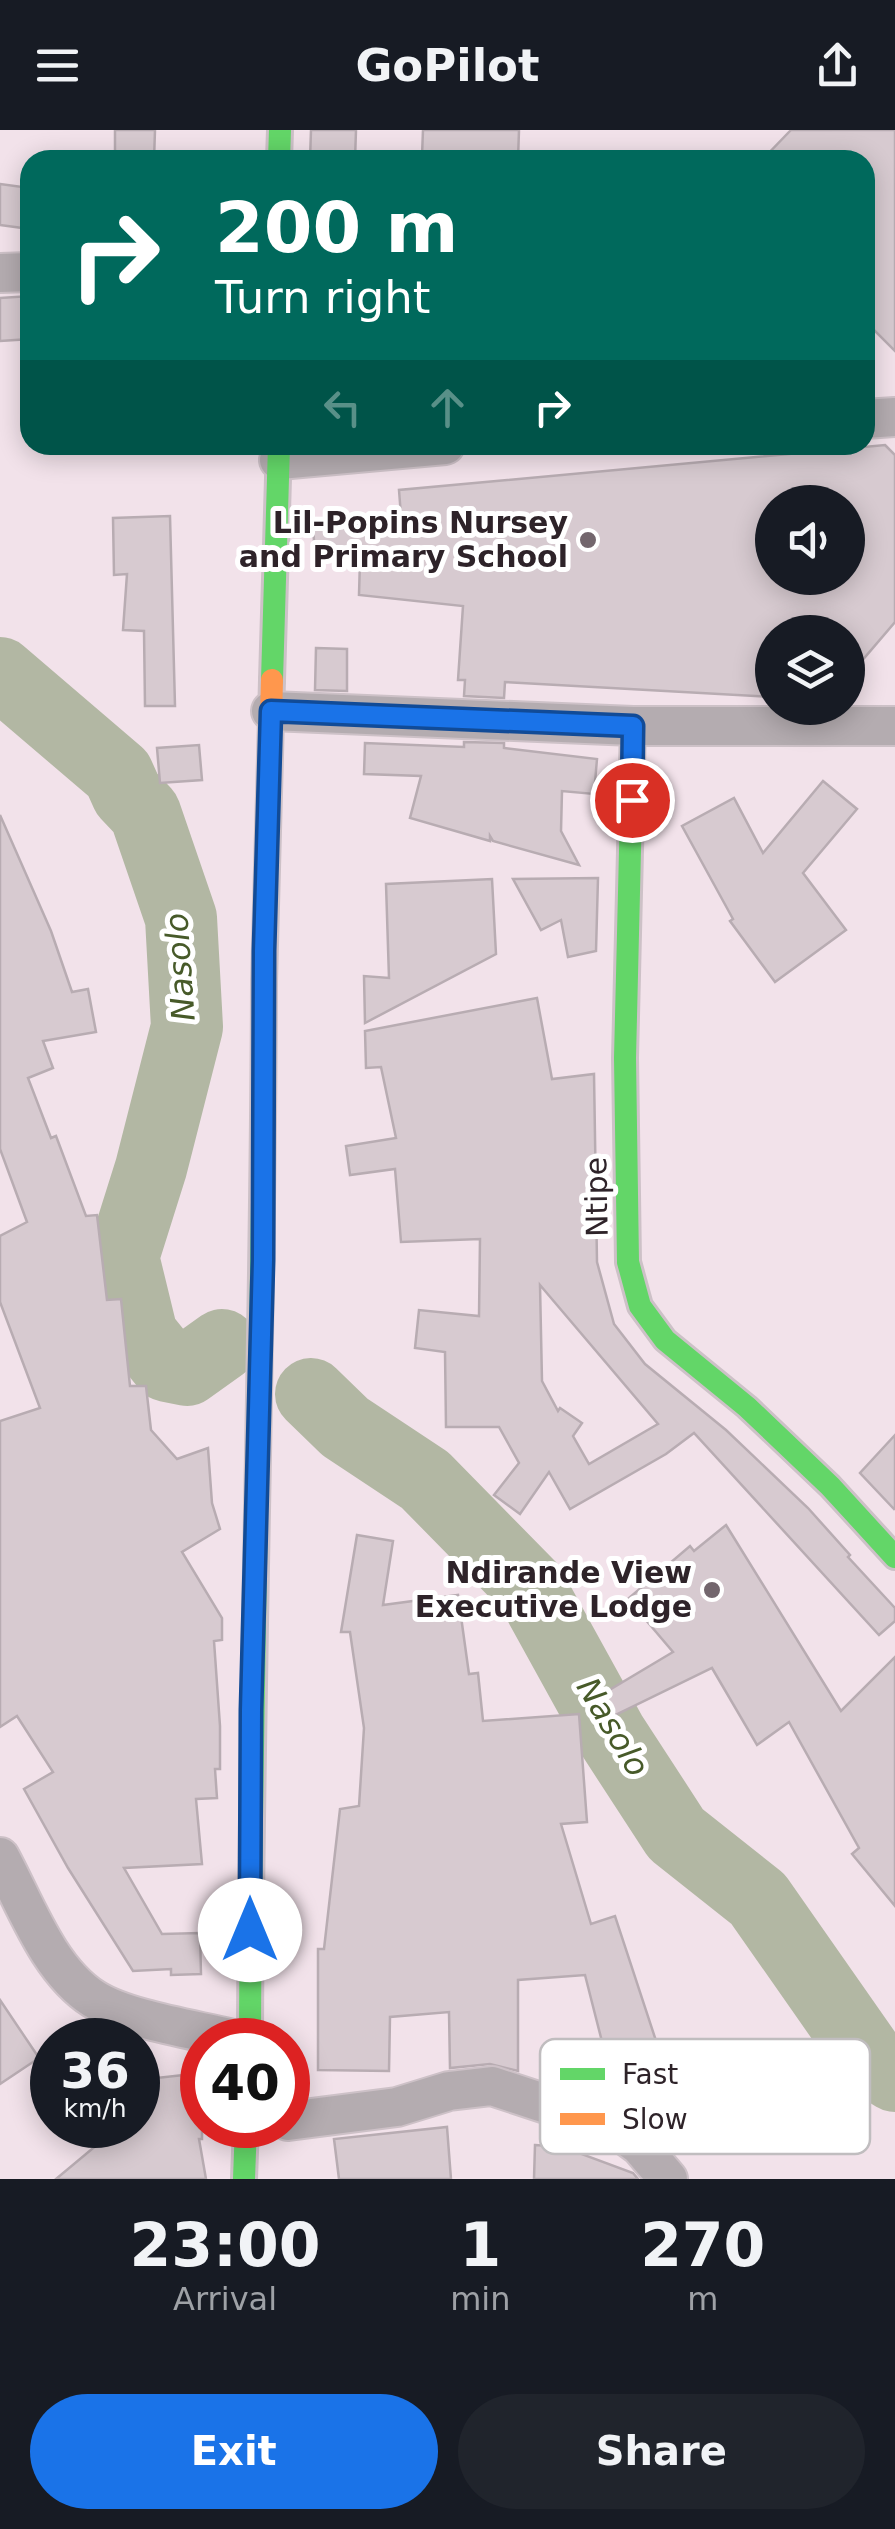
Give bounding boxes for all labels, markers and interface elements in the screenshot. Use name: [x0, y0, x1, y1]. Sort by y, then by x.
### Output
icon: menu: [30, 38, 85, 93]
icon: share: [810, 38, 865, 93]
text: GoPilot: [355, 39, 540, 92]
text: 200 m: [215, 187, 458, 269]
icon: right: [50, 190, 180, 320]
text: Turn right: [215, 271, 430, 324]
icon: left: [315, 380, 370, 435]
icon: ahead: [420, 380, 475, 435]
icon: right: [525, 380, 580, 435]
map controls: [755, 485, 865, 725]
button: sound: [755, 485, 865, 595]
place label: Lil-Popins Nursey and Primary School: [239, 505, 568, 574]
marker: Lil-Popins Nursey and Primary School: [577, 529, 599, 551]
button: layers: [755, 615, 865, 725]
pin: [590, 758, 675, 843]
icon: arrive: [605, 773, 660, 828]
water label: Nasolo: [157, 912, 203, 1022]
street label: Ntipe: [578, 1157, 615, 1237]
place label: Ndirande View Executive Lodge: [415, 1555, 692, 1624]
marker: Ndirande View Executive Lodge: [701, 1579, 723, 1601]
water label: Nasolo: [569, 1671, 657, 1783]
position arrow: [198, 1878, 302, 1982]
speed limit sign: 40: [180, 2018, 310, 2148]
legend: [540, 2039, 870, 2154]
text: 36: [60, 2042, 130, 2100]
text: Fast: [622, 2058, 678, 2091]
text: km/h: [63, 2094, 127, 2123]
text: Slow: [622, 2103, 688, 2136]
text: 23:00: [130, 2210, 321, 2280]
text: 1: [459, 2210, 501, 2280]
text: 270: [640, 2210, 765, 2280]
text: Arrival: [173, 2280, 277, 2318]
text: min: [450, 2280, 511, 2318]
text: m: [687, 2280, 718, 2318]
button: Exit: [30, 2394, 438, 2509]
button: Share: [458, 2394, 865, 2509]

